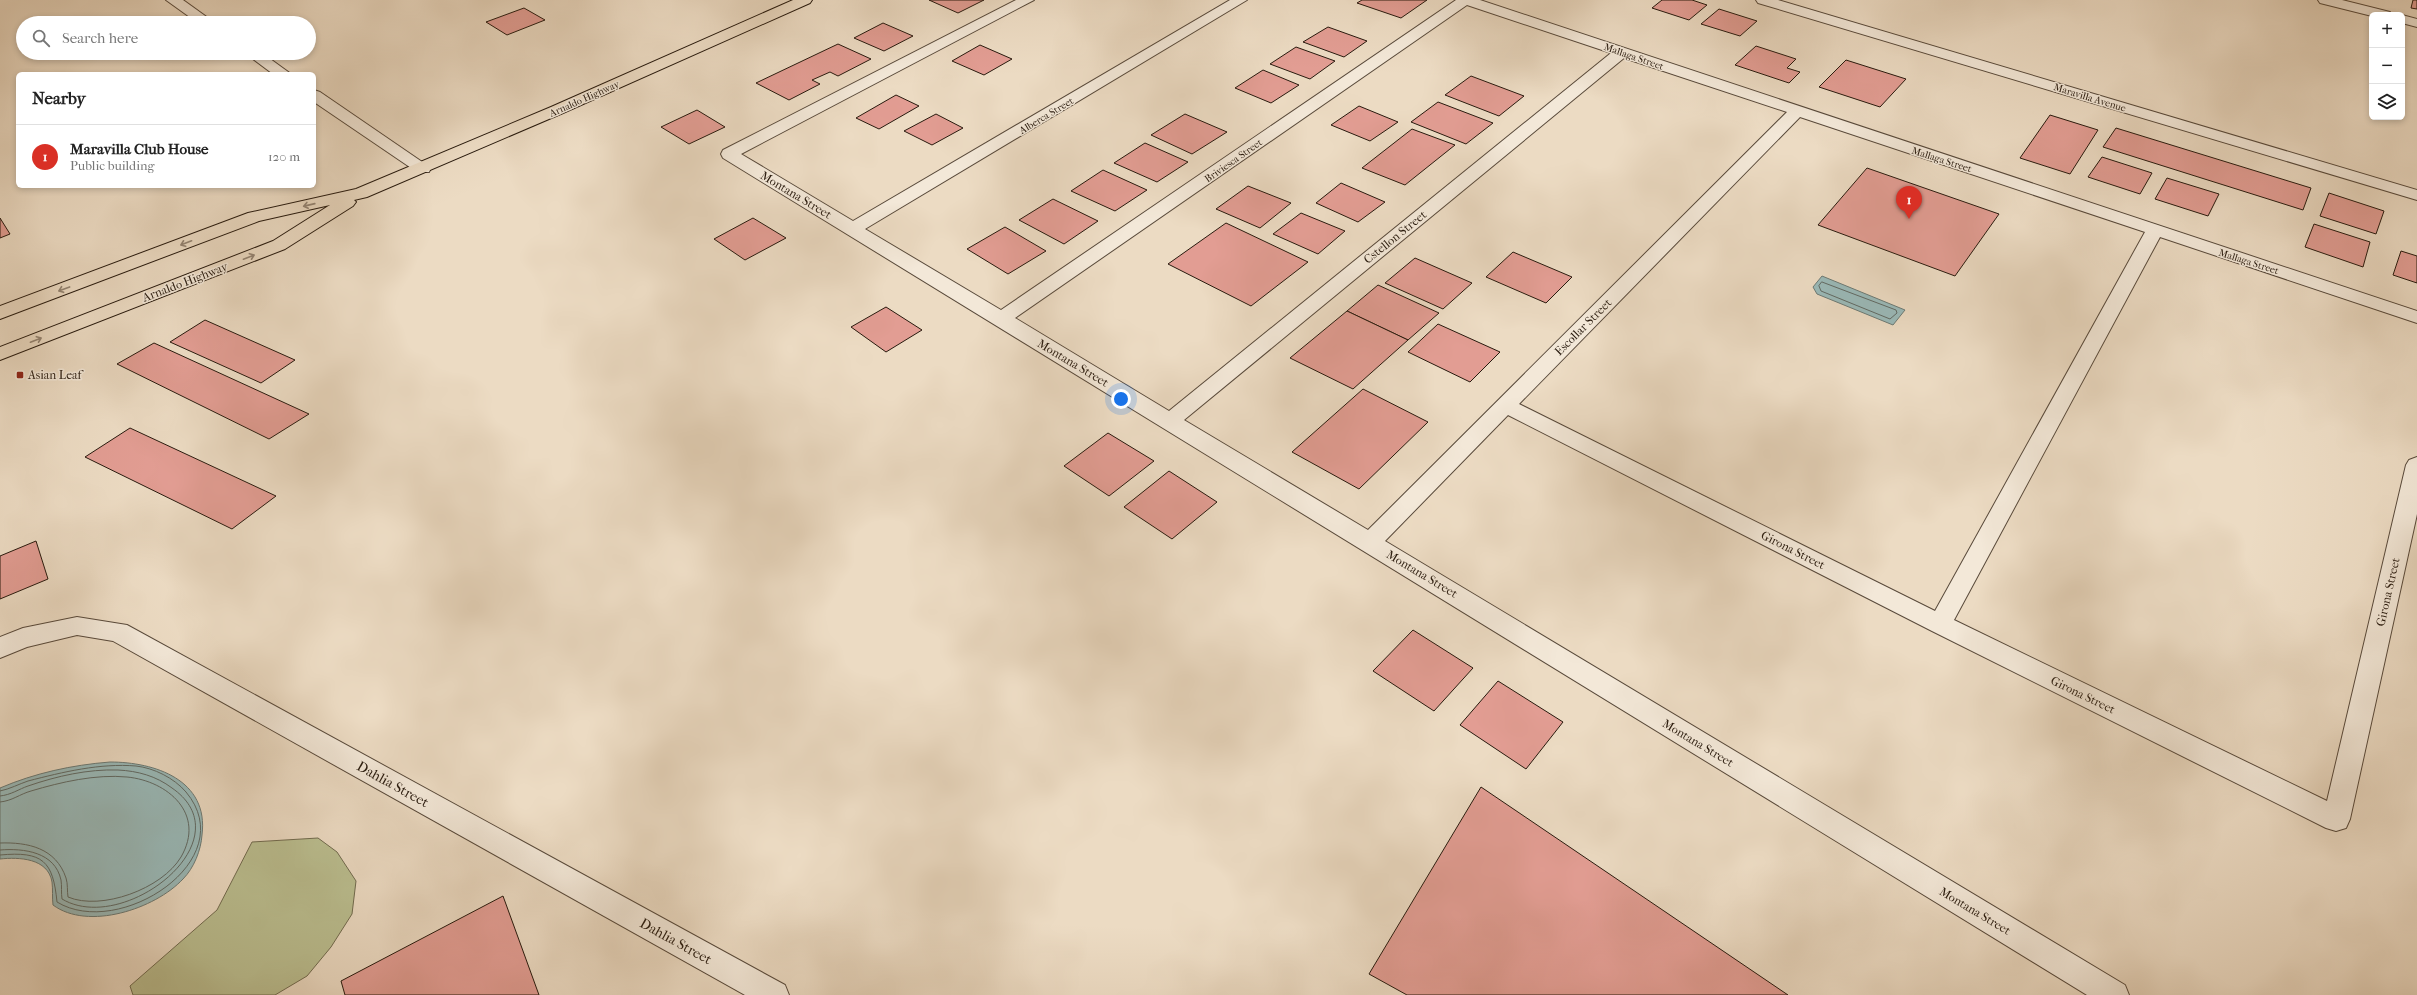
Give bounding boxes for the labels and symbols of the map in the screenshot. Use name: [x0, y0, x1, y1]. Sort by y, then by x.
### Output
street label: Mallaga Street: [1602, 41, 1666, 73]
street label: Arnaldo Highway: [547, 78, 622, 120]
street label: Maravilla Avenue: [2052, 81, 2127, 115]
street label: Alberca Street: [1016, 95, 1076, 137]
street label: Briviesca Street: [1202, 136, 1265, 185]
street label: Mallaga Street: [1910, 145, 1974, 175]
street label: Montana Street: [758, 168, 835, 222]
pin: 1: [1896, 186, 1922, 219]
one-way arrow: [303, 201, 316, 209]
street label: Cstellon Street: [1361, 207, 1430, 266]
one-way arrow: [180, 240, 192, 248]
street label: Mallaga Street: [2217, 247, 2281, 277]
one-way arrow: [242, 252, 254, 260]
street label: Arnaldo Highway: [139, 259, 230, 305]
one-way arrow: [58, 286, 70, 294]
street label: Escollar Street: [1552, 295, 1615, 358]
one-way arrow: [30, 335, 42, 343]
street label: Montana Street: [1035, 336, 1112, 390]
place label: Asian Leaf: [27, 368, 85, 382]
marker: Asian Leaf: [15, 370, 25, 380]
your location: [1111, 389, 1131, 409]
street label: Girona Street: [1759, 528, 1828, 572]
street label: Montana Street: [1384, 547, 1461, 601]
street label: Girona Street: [2373, 556, 2403, 628]
street label: Girona Street: [2049, 673, 2118, 717]
street label: Montana Street: [1660, 716, 1737, 770]
street label: Dahlia Street: [354, 758, 432, 811]
street label: Montana Street: [1937, 884, 2014, 938]
street label: Dahlia Street: [637, 915, 715, 968]

